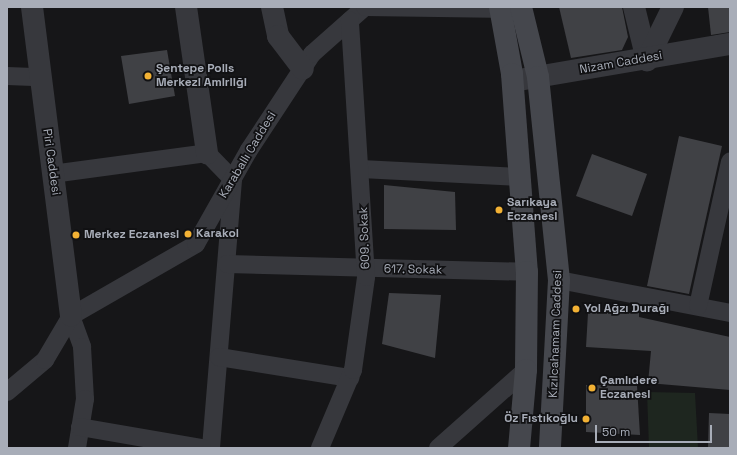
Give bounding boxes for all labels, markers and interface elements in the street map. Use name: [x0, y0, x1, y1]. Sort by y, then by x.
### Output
street label: Nizam Caddesi: [579, 49, 663, 77]
place label: Şentepe Polis Merkezi Amirliği: [156, 62, 247, 90]
marker: Şentepe Polis Merkezi Amirliği: [143, 71, 153, 81]
street label: Karaballı Caddesi: [217, 109, 279, 201]
street label: Piri Caddesi: [39, 128, 63, 196]
place label: Sarıkaya Eczanesi: [507, 196, 558, 224]
marker: Sarıkaya Eczanesi: [494, 205, 504, 215]
street label: 609. Sokak: [357, 206, 373, 270]
place label: Karakol: [196, 227, 239, 241]
place label: Merkez Eczanesi: [84, 228, 179, 242]
marker: Karakol: [183, 229, 193, 239]
marker: Merkez Eczanesi: [71, 230, 81, 240]
street label: 617. Sokak: [383, 262, 443, 278]
street label: Kızılcahamam Caddesi: [547, 270, 565, 398]
place label: Yol Ağzı Durağı: [584, 302, 669, 316]
marker: Yol Ağzı Durağı: [571, 304, 581, 314]
place label: Çamlıdere Eczanesi: [600, 374, 657, 402]
marker: Çamlıdere Eczanesi: [587, 383, 597, 393]
place label: Öz Fıstıkoğlu: [504, 412, 578, 426]
marker: Öz Fıstıkoğlu: [581, 414, 591, 424]
scale bar: [597, 417, 714, 443]
text: 50 m: [602, 424, 630, 440]

